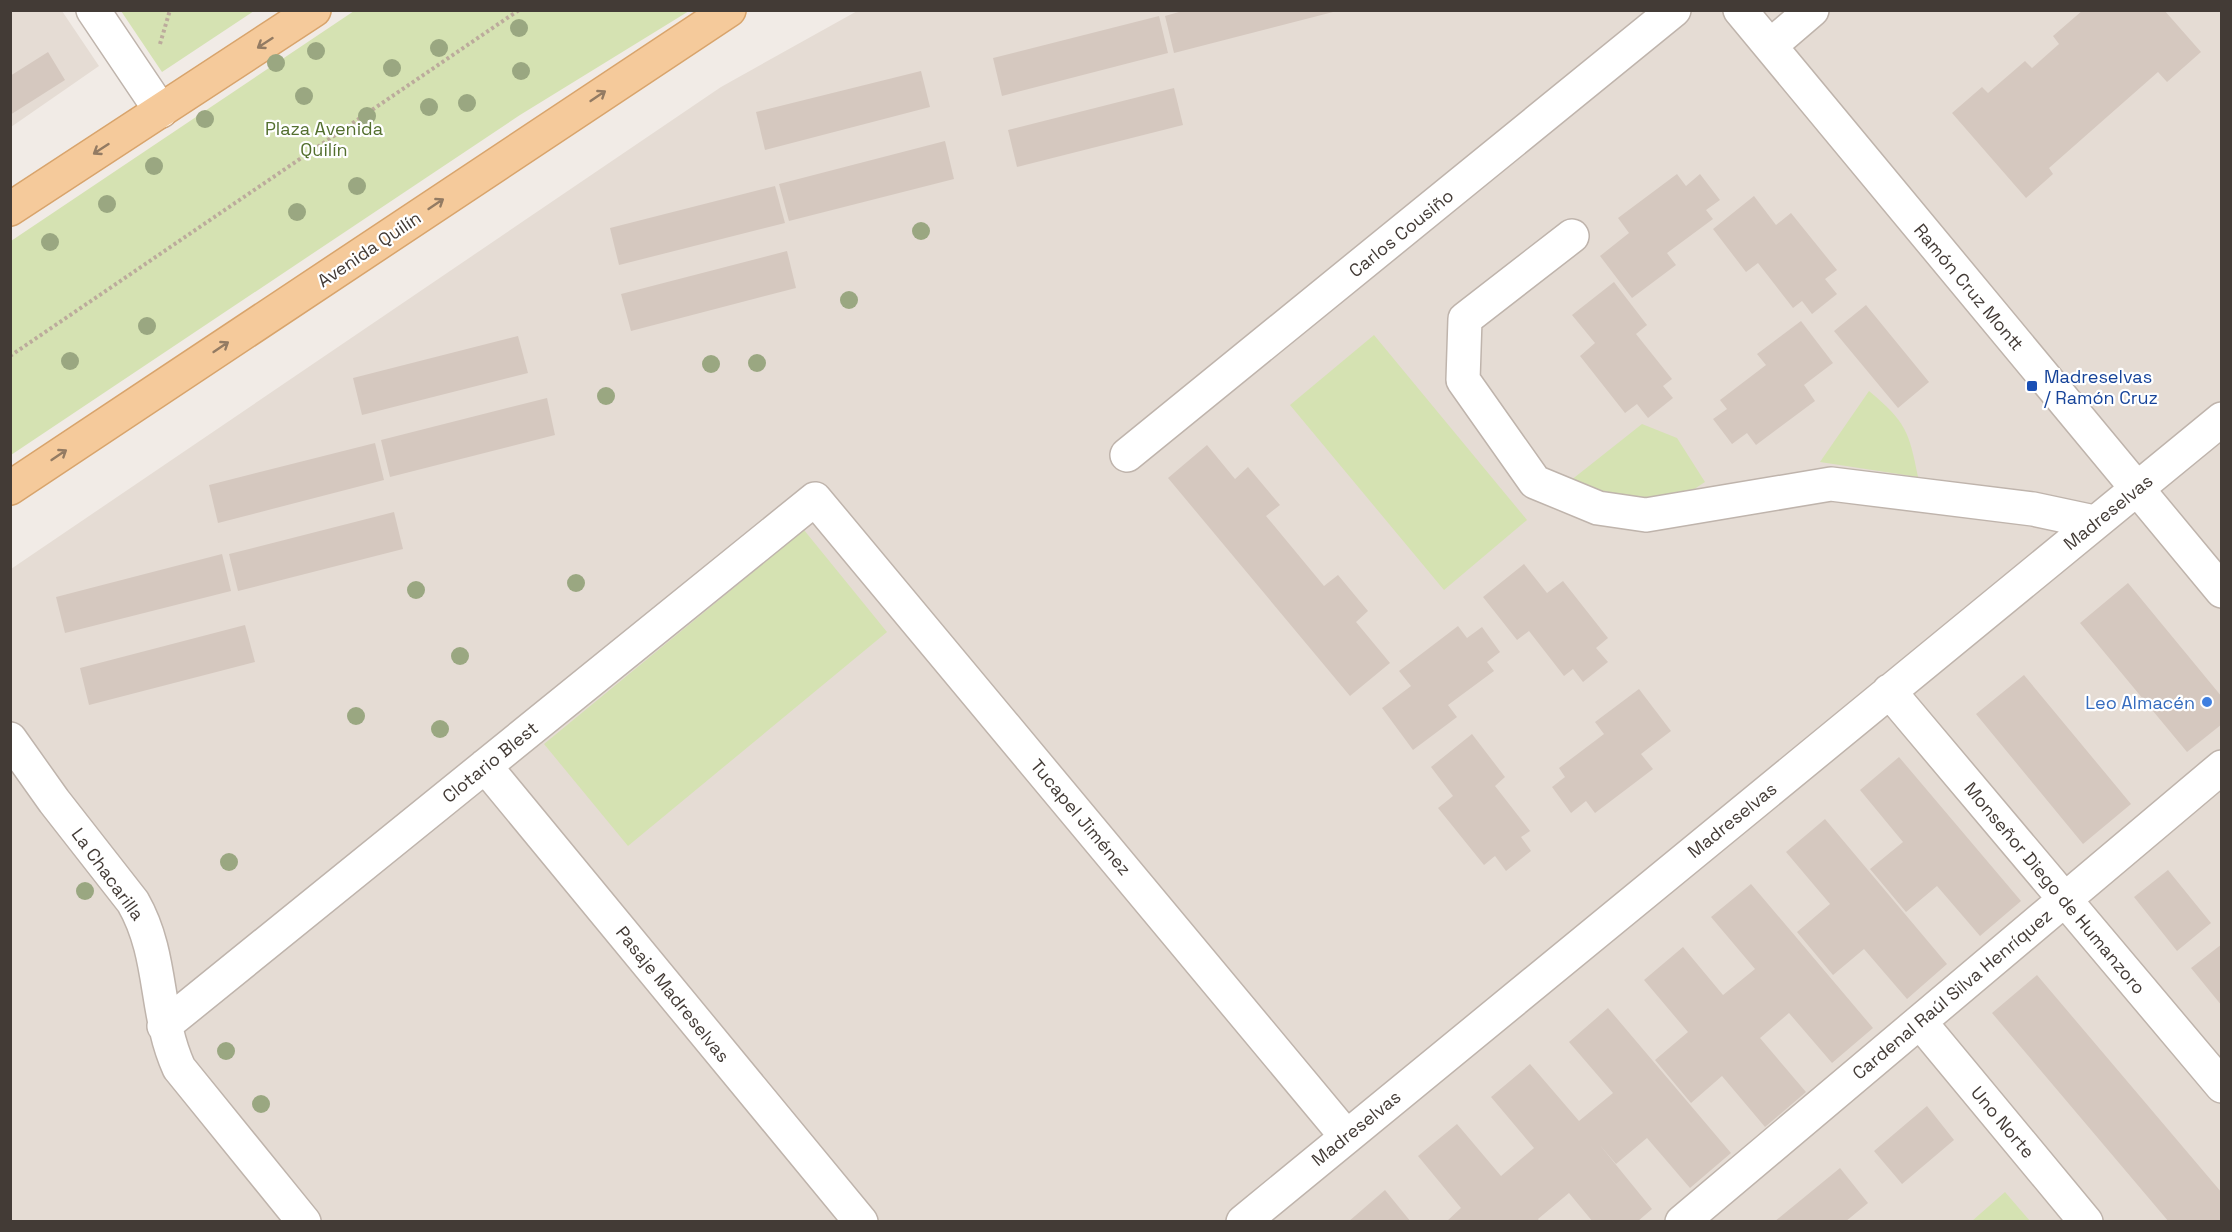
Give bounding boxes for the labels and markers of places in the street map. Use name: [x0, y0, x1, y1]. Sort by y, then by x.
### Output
place label: Madreselvas / Ramón Cruz: [2044, 365, 2158, 409]
marker: Madreselvas / Ramón Cruz: [2025, 379, 2039, 393]
place label: Leo Almacén: [2085, 691, 2195, 714]
marker: Leo Almacén: [2200, 695, 2214, 709]

